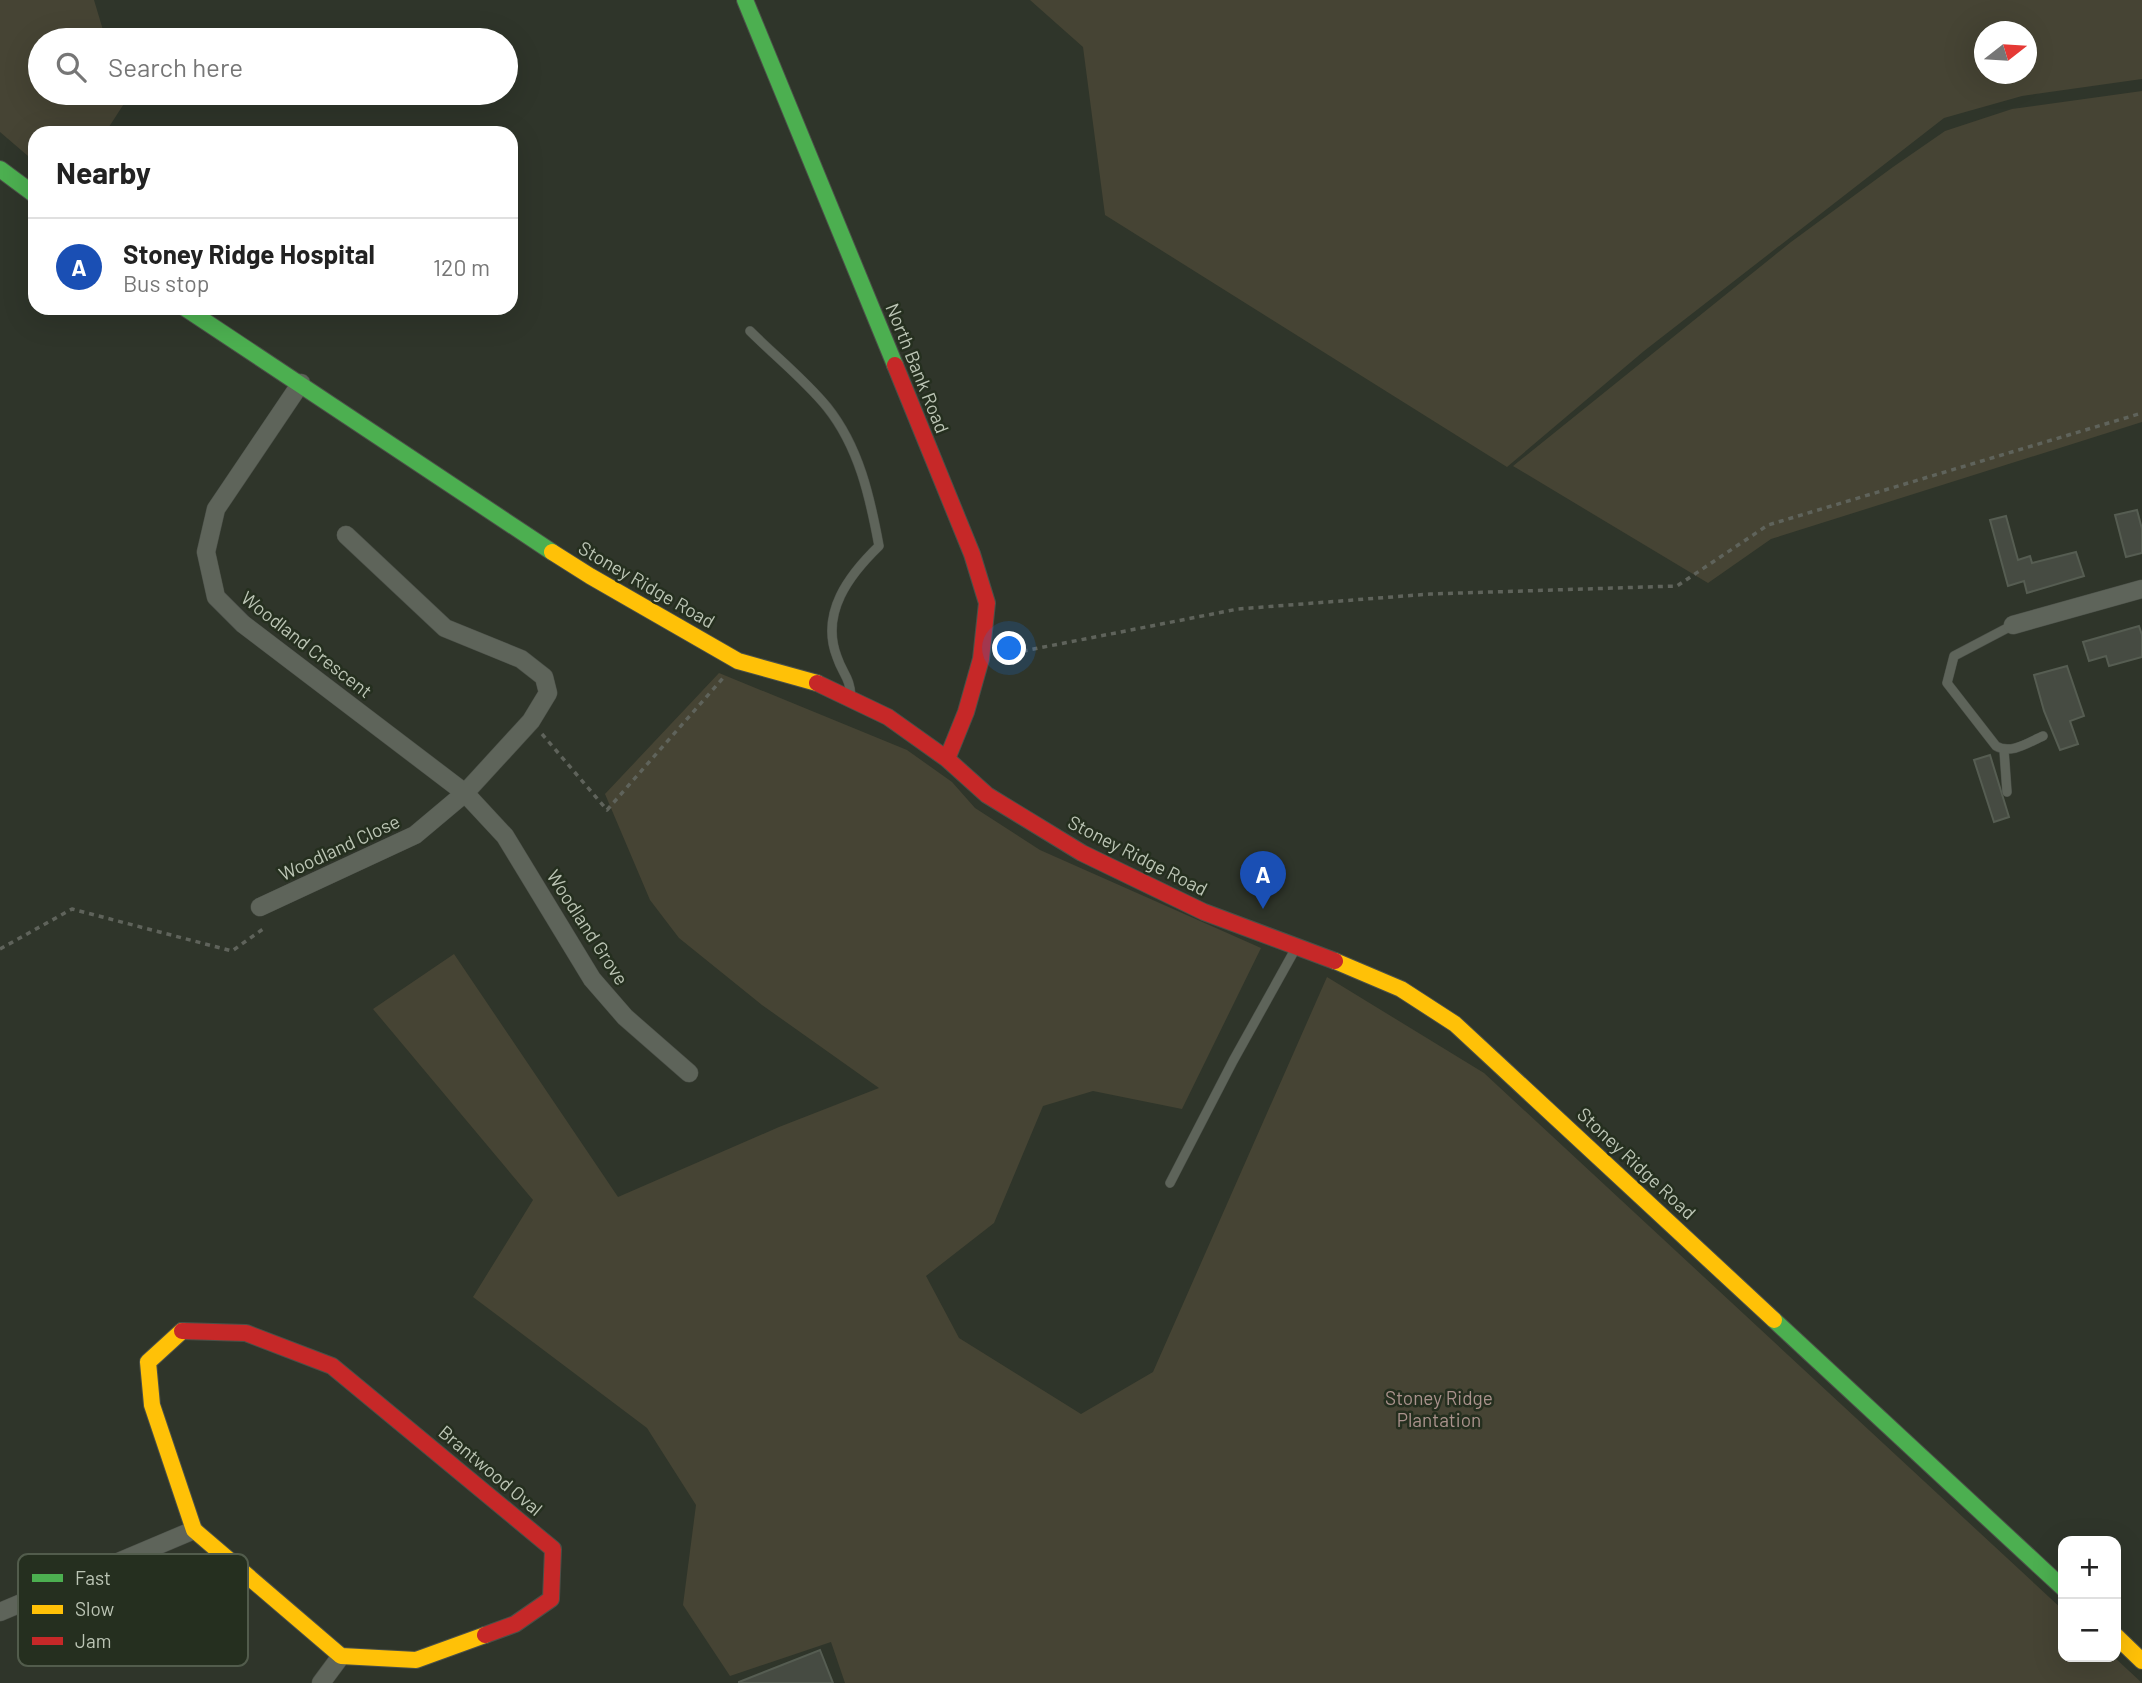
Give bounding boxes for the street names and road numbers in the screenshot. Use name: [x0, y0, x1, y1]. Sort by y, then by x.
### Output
street label: North Bank Road: [881, 300, 955, 436]
street label: Stoney Ridge Road: [575, 536, 719, 632]
street label: Woodland Crescent: [237, 586, 377, 702]
street label: Woodland Close: [275, 809, 403, 885]
street label: Stoney Ridge Road: [1064, 810, 1212, 900]
street label: Woodland Grove: [542, 865, 634, 989]
street label: Stoney Ridge Road: [1573, 1102, 1701, 1224]
street label: Brantwood Oval: [434, 1420, 548, 1520]

